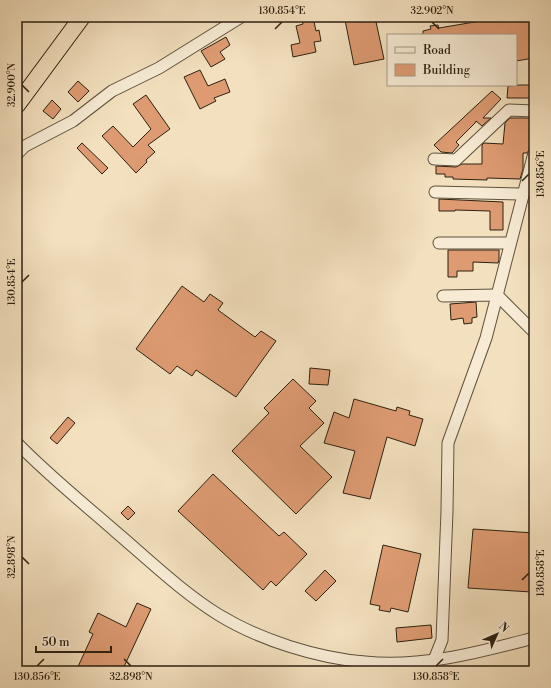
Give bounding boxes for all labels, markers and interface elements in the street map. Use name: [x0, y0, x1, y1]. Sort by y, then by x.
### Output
text: 130.854°E: [258, 5, 306, 17]
text: 32.902°N: [411, 5, 454, 17]
legend: [387, 34, 517, 86]
text: Road: [423, 43, 451, 58]
text: 32.900°N: [6, 63, 18, 107]
text: Building: [422, 63, 471, 78]
text: 130.856°E: [535, 150, 547, 197]
text: 130.854°E: [6, 258, 18, 306]
text: 32.898°N: [6, 535, 18, 578]
text: 130.858°E: [535, 549, 547, 597]
north arrow: [477, 614, 517, 654]
text: N: [495, 620, 512, 636]
scale bar: [36, 628, 111, 654]
text: 50 m: [42, 635, 70, 650]
text: 130.856°E: [14, 671, 61, 683]
text: 32.898°N: [110, 671, 153, 683]
text: 130.858°E: [412, 671, 460, 683]

